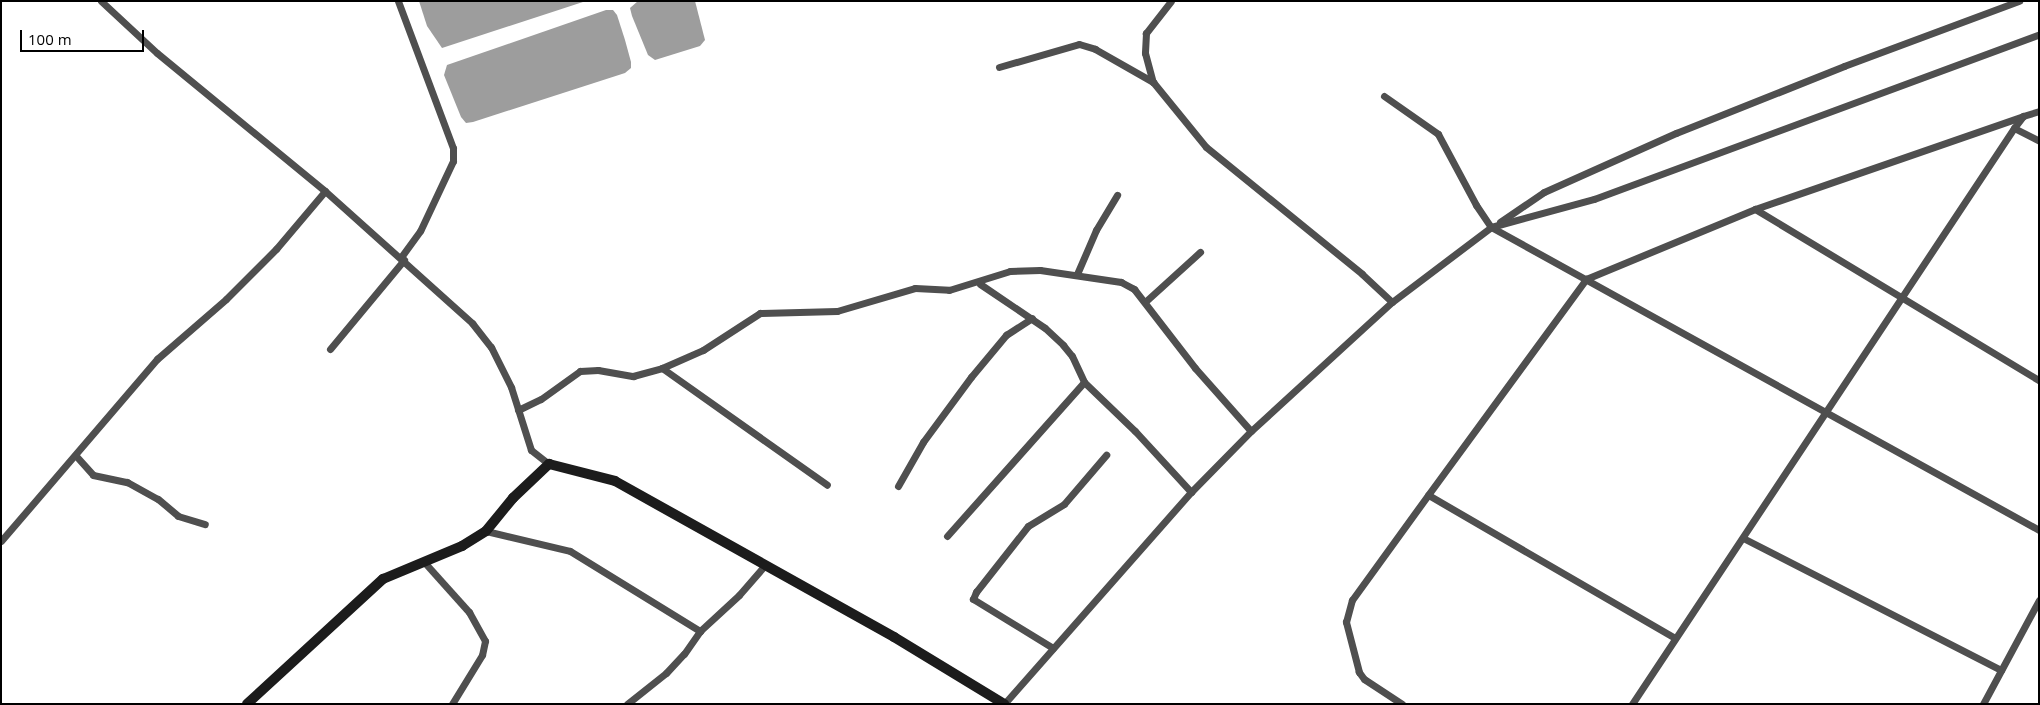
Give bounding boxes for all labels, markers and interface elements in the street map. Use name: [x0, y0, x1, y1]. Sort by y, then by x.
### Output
scale bar: [22, 20, 146, 52]
text: 100 m: [28, 29, 72, 49]

